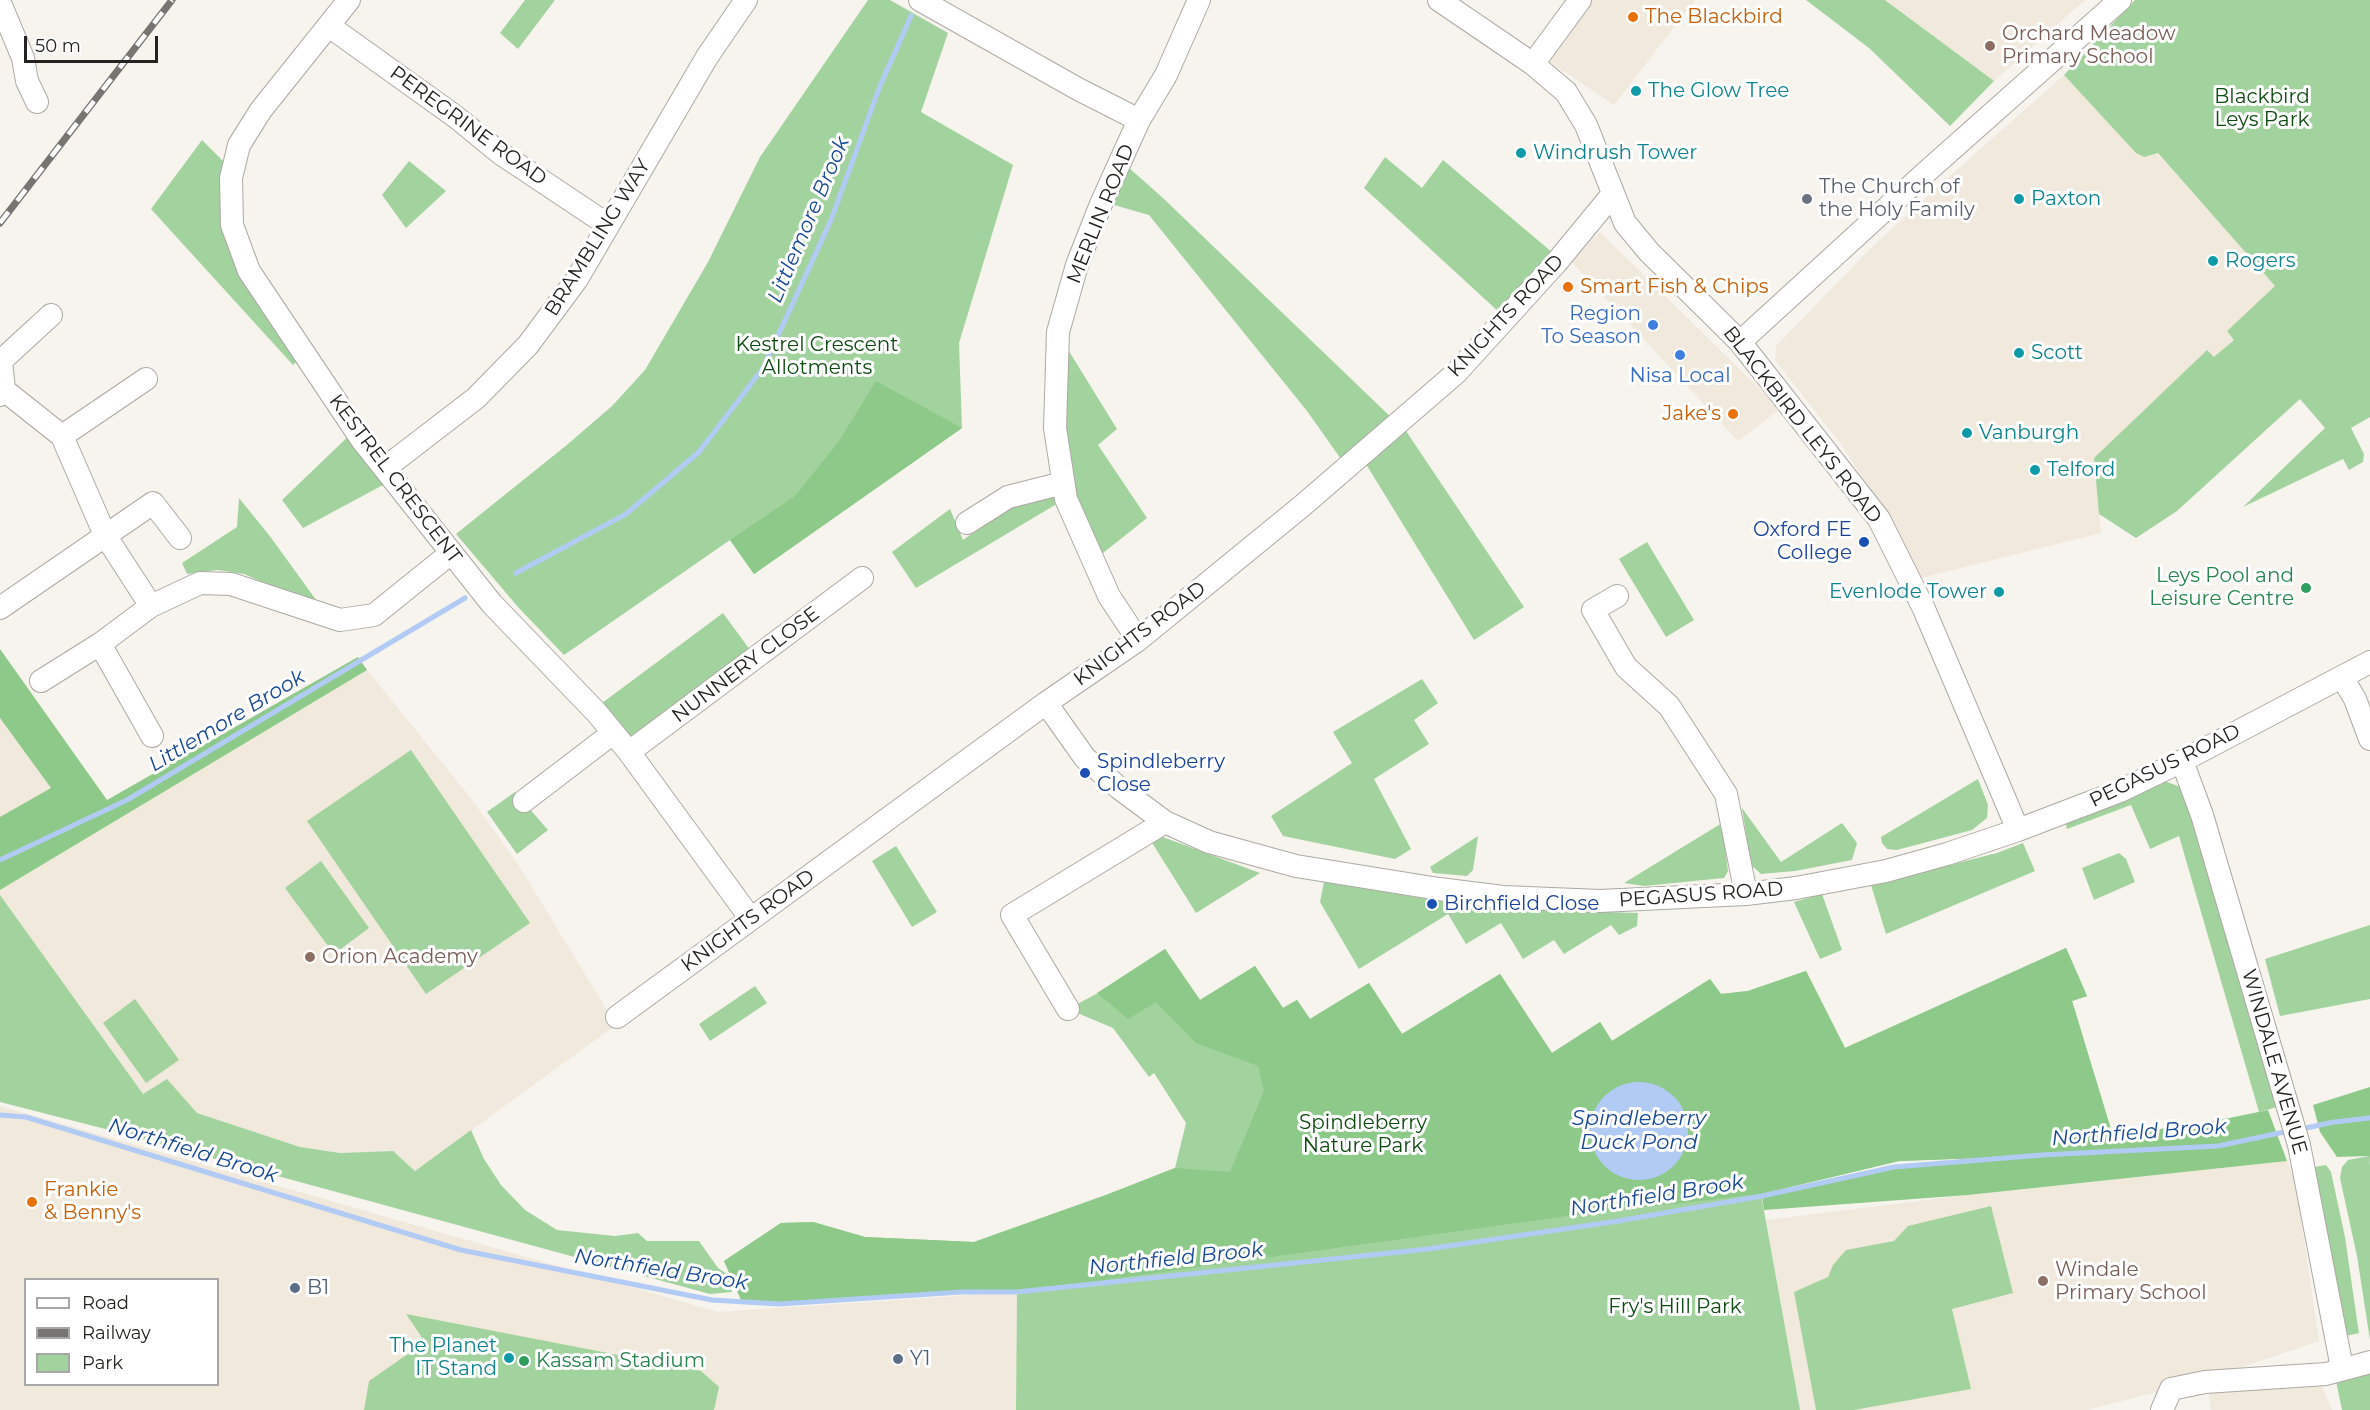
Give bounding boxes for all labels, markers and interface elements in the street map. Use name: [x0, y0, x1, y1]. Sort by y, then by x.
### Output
place label: The Blackbird: [1645, 5, 1783, 29]
marker: The Blackbird: [1626, 10, 1640, 24]
place label: Orchard Meadow Primary School: [2002, 22, 2176, 69]
scale bar: [27, 24, 160, 62]
text: 50 m: [35, 35, 81, 57]
marker: Orchard Meadow Primary School: [1983, 39, 1997, 53]
street label: PEREGRINE ROAD: [385, 61, 551, 191]
place label: The Glow Tree: [1648, 79, 1789, 103]
marker: The Glow Tree: [1629, 84, 1643, 98]
park label: Blackbird Leys Park: [2214, 85, 2310, 132]
water label: Littlemore Brook: [763, 133, 855, 307]
street label: MERLIN ROAD: [1062, 141, 1140, 287]
place label: Windrush Tower: [1533, 141, 1697, 165]
marker: Windrush Tower: [1514, 146, 1528, 160]
street label: BRAMBLING WAY: [540, 155, 656, 321]
place label: The Church of the Holy Family: [1819, 175, 1975, 222]
place label: Paxton: [2031, 187, 2101, 211]
marker: The Church of the Holy Family: [1800, 192, 1814, 206]
marker: Paxton: [2012, 192, 2026, 206]
place label: Rogers: [2225, 249, 2296, 273]
street label: KNIGHTS ROAD: [1443, 250, 1569, 382]
marker: Rogers: [2206, 254, 2220, 268]
place label: Smart Fish & Chips: [1580, 275, 1769, 299]
marker: Smart Fish & Chips: [1561, 280, 1575, 294]
place label: Region To Season: [1541, 302, 1641, 349]
marker: Region To Season: [1646, 318, 1660, 332]
street label: BLACKBIRD LEYS ROAD: [1718, 322, 1886, 528]
park label: Kestrel Crescent Allotments: [736, 333, 898, 380]
place label: Scott: [2031, 341, 2083, 365]
marker: Scott: [2012, 346, 2026, 360]
marker: Nisa Local: [1673, 348, 1687, 362]
place label: Nisa Local: [1629, 364, 1731, 388]
street label: KESTREL CRESCENT: [324, 390, 466, 568]
place label: Jake's: [1662, 402, 1721, 426]
marker: Jake's: [1726, 407, 1740, 421]
place label: Vanburgh: [1979, 421, 2079, 445]
marker: Vanburgh: [1960, 426, 1974, 440]
place label: Telford: [2047, 458, 2115, 482]
marker: Telford: [2028, 463, 2042, 477]
place label: Oxford FE College: [1753, 518, 1852, 565]
marker: Oxford FE College: [1857, 535, 1871, 549]
place label: Leys Pool and Leisure Centre: [2149, 564, 2294, 611]
street label: KNIGHTS ROAD: [1069, 577, 1211, 691]
place label: Evenlode Tower: [1829, 580, 1987, 604]
marker: Leys Pool and Leisure Centre: [2299, 581, 2313, 595]
marker: Evenlode Tower: [1992, 585, 2006, 599]
street label: NUNNERY CLOSE: [668, 602, 824, 728]
water label: Littlemore Brook: [144, 664, 310, 778]
street label: PEGASUS ROAD: [2086, 719, 2244, 813]
place label: Spindleberry Close: [1097, 750, 1225, 797]
marker: Spindleberry Close: [1078, 766, 1092, 780]
street label: KNIGHTS ROAD: [677, 865, 819, 977]
street label: PEGASUS ROAD: [1618, 877, 1784, 913]
place label: Birchfield Close: [1444, 892, 1599, 916]
marker: Birchfield Close: [1425, 897, 1439, 911]
place label: Orion Academy: [322, 945, 478, 969]
marker: Orion Academy: [303, 950, 317, 964]
street label: WINDALE AVENUE: [2236, 967, 2312, 1157]
water label: Spindleberry Duck Pond: [1572, 1106, 1706, 1156]
park label: Spindleberry Nature Park: [1299, 1111, 1427, 1158]
water label: Northfield Brook: [105, 1113, 281, 1189]
water label: Northfield Brook: [2051, 1114, 2227, 1152]
water label: Northfield Brook: [1568, 1170, 1746, 1222]
place label: Frankie & Benny's: [44, 1178, 141, 1225]
marker: Frankie & Benny's: [25, 1195, 39, 1209]
water label: Northfield Brook: [1087, 1237, 1265, 1281]
water label: Northfield Brook: [572, 1244, 750, 1296]
place label: Windale Primary School: [2055, 1258, 2207, 1305]
marker: Windale Primary School: [2036, 1274, 2050, 1288]
place label: B1: [307, 1276, 329, 1300]
legend: [24, 1278, 219, 1386]
marker: B1: [288, 1281, 302, 1295]
text: Road: [82, 1292, 129, 1314]
park label: Fry's Hill Park: [1608, 1295, 1742, 1319]
text: Railway: [82, 1322, 151, 1344]
place label: The Planet IT Stand: [389, 1334, 497, 1381]
place label: Y1: [910, 1347, 931, 1371]
place label: Kassam Stadium: [536, 1349, 705, 1373]
marker: The Planet IT Stand: [502, 1351, 516, 1365]
text: Park: [82, 1352, 123, 1374]
marker: Y1: [891, 1352, 905, 1366]
marker: Kassam Stadium: [517, 1354, 531, 1368]

